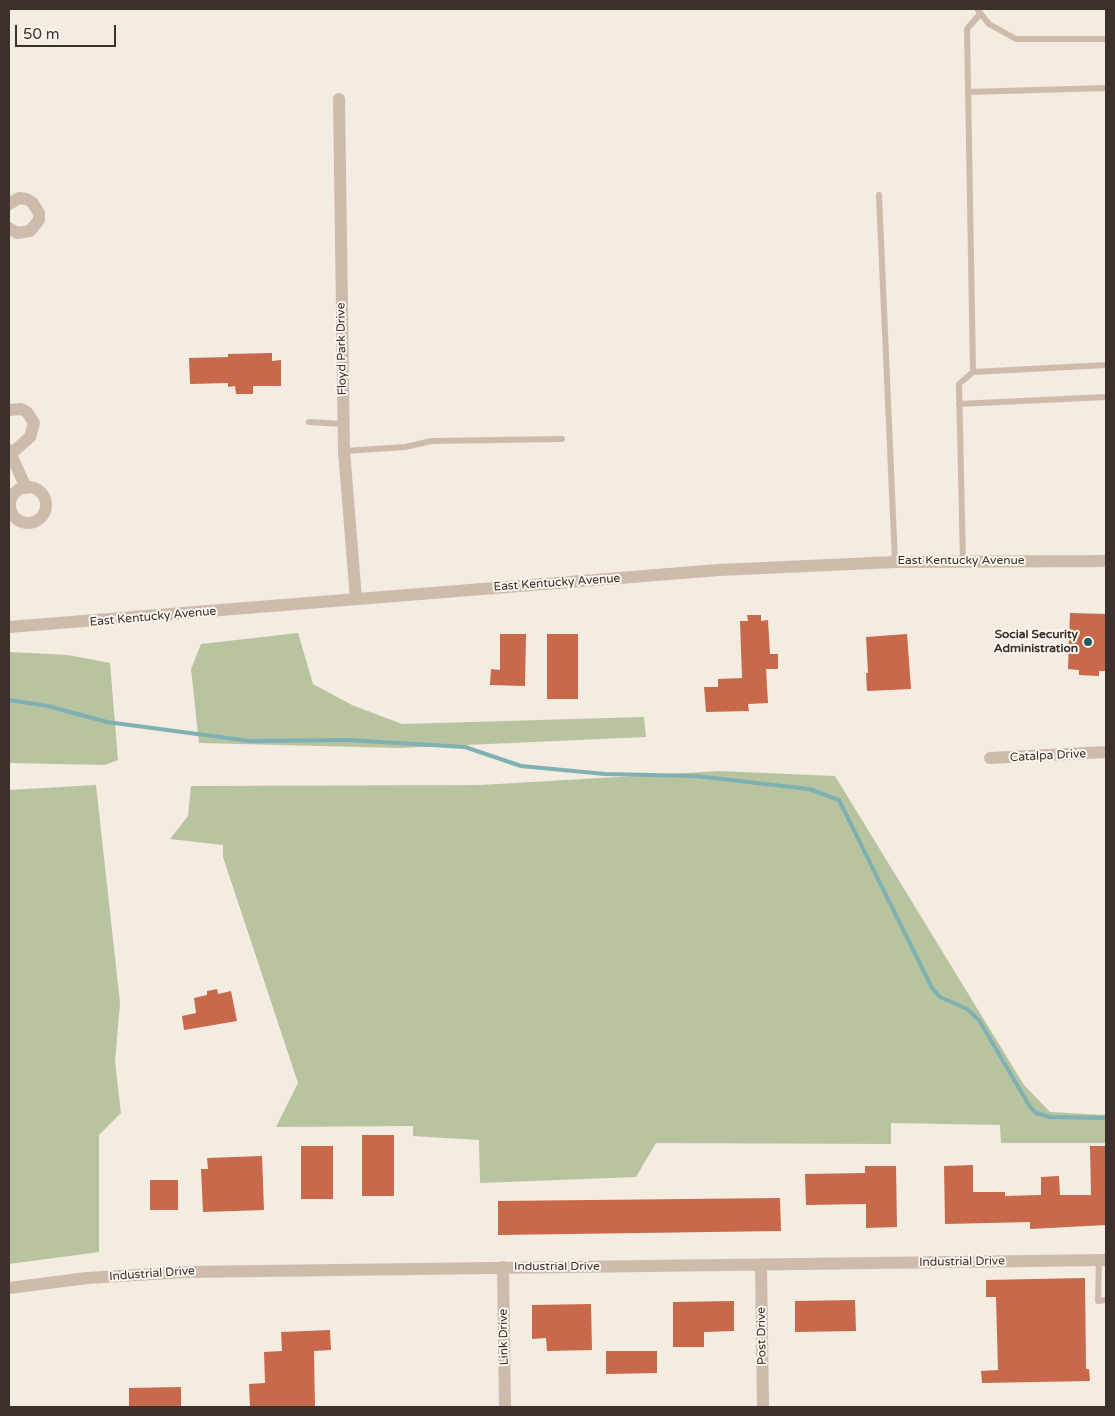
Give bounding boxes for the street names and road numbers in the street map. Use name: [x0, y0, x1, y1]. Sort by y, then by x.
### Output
street label: Floyd Park Drive: [334, 302, 350, 396]
street label: East Kentucky Avenue: [897, 554, 1025, 568]
street label: East Kentucky Avenue: [493, 571, 621, 595]
street label: East Kentucky Avenue: [89, 604, 217, 630]
street label: Catalpa Drive: [1010, 747, 1086, 765]
street label: Industrial Drive: [919, 1254, 1005, 1270]
street label: Industrial Drive: [514, 1260, 600, 1274]
street label: Industrial Drive: [109, 1264, 195, 1284]
street label: Post Drive: [754, 1307, 770, 1365]
street label: Link Drive: [496, 1309, 512, 1365]

